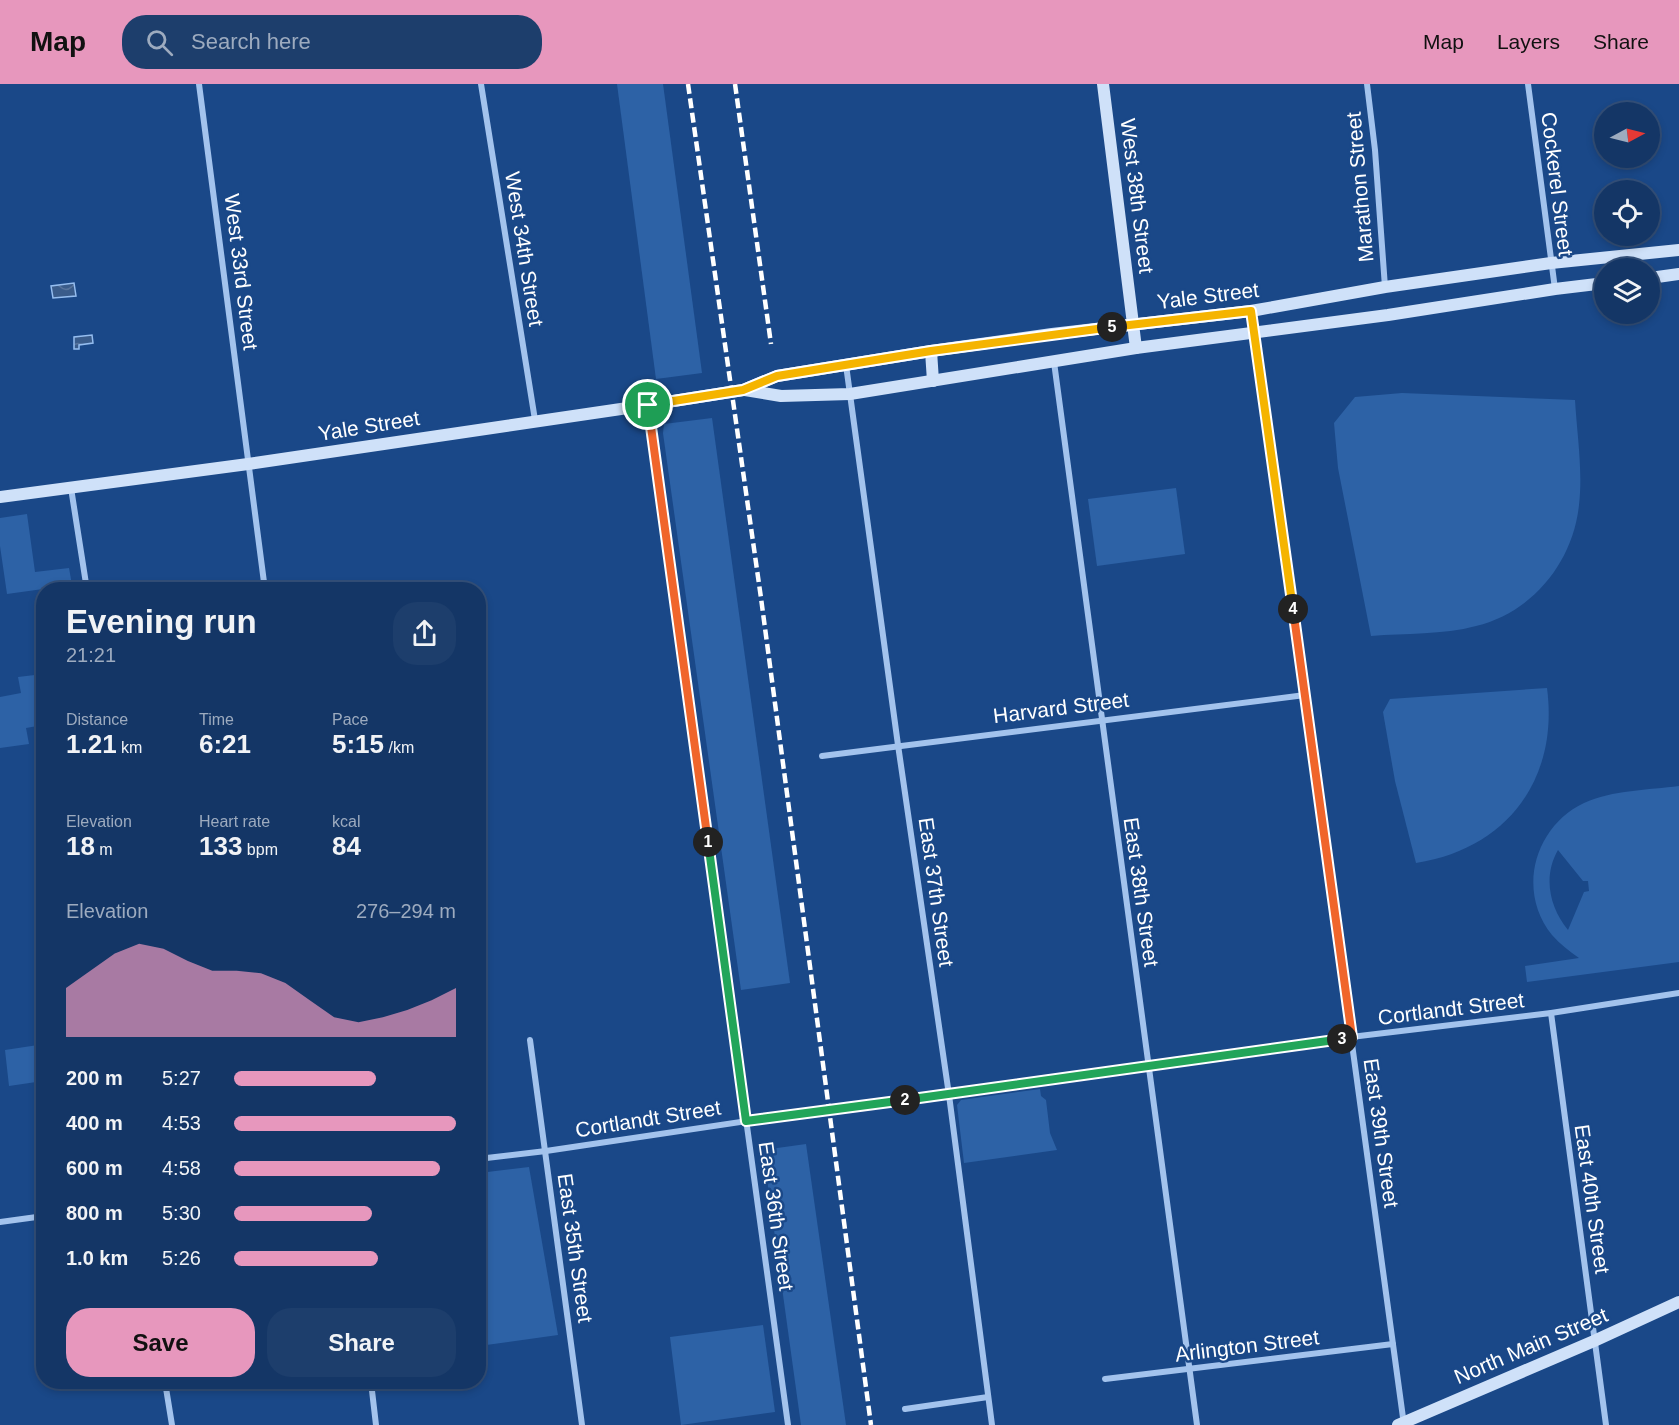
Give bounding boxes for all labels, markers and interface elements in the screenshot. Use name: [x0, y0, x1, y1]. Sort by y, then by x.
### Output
search box: [122, 15, 542, 69]
text: Map: [30, 26, 86, 57]
icon: search: [143, 26, 176, 59]
text: Search here: [191, 29, 311, 54]
text: Map: [1423, 30, 1464, 53]
text: Layers: [1497, 30, 1560, 53]
text: Share: [1593, 30, 1649, 53]
north arrow: [1594, 102, 1660, 168]
map controls: [1594, 102, 1660, 324]
street label: Marathon Street: [1341, 111, 1378, 263]
street label: Cockerel Street: [1537, 111, 1578, 257]
street label: West 38th Street: [1117, 117, 1158, 275]
street label: West 34th Street: [501, 170, 548, 328]
button: locate: [1594, 180, 1660, 246]
street label: West 33rd Street: [221, 193, 263, 352]
button: layers: [1594, 258, 1660, 324]
street label: Yale Street: [1156, 278, 1260, 313]
pin: 5: [1097, 312, 1127, 342]
text: 5: [1108, 318, 1116, 335]
pin: [622, 379, 673, 430]
icon: arrive: [631, 388, 664, 421]
street label: Yale Street: [317, 406, 421, 445]
pin: 4: [1278, 594, 1308, 624]
text: 4: [1289, 600, 1297, 617]
button: share: [393, 602, 456, 665]
text: Evening run: [66, 603, 257, 640]
text: 21:21: [66, 644, 116, 666]
street label: Harvard Street: [992, 688, 1130, 727]
text: Distance: [66, 711, 128, 728]
text: Time: [199, 711, 234, 728]
text: Pace: [332, 711, 368, 728]
text: 1.21: [66, 729, 117, 759]
text: 6:21: [199, 729, 251, 759]
text: 5:15: [332, 729, 384, 759]
text: km: [117, 739, 142, 756]
text: /km: [384, 739, 414, 756]
text: Elevation: [66, 813, 132, 830]
text: Heart rate: [199, 813, 270, 830]
text: kcal: [332, 813, 360, 830]
street label: East 37th Street: [915, 816, 958, 968]
street label: East 38th Street: [1120, 816, 1163, 968]
pin: 1: [693, 827, 723, 857]
text: 18: [66, 831, 95, 861]
text: 133: [199, 831, 242, 861]
text: 84: [332, 831, 361, 861]
text: 1: [704, 833, 712, 850]
text: m: [95, 841, 113, 858]
text: bpm: [242, 841, 278, 858]
text: Elevation: [66, 900, 148, 922]
text: 276–294 m: [356, 900, 456, 922]
street label: Cortlandt Street: [1377, 988, 1525, 1029]
pin: 3: [1327, 1024, 1357, 1054]
text: 3: [1338, 1030, 1346, 1047]
street label: East 39th Street: [1360, 1057, 1403, 1209]
text: 200 m: [66, 1067, 123, 1089]
text: 5:27: [162, 1067, 201, 1089]
pin: 2: [890, 1085, 920, 1115]
text: 2: [901, 1091, 909, 1108]
street label: Cortlandt Street: [573, 1096, 723, 1141]
text: 400 m: [66, 1112, 123, 1134]
text: 4:53: [162, 1112, 201, 1134]
street label: East 40th Street: [1571, 1123, 1614, 1275]
street label: East 36th Street: [755, 1140, 798, 1292]
text: 600 m: [66, 1157, 123, 1179]
text: 4:58: [162, 1157, 201, 1179]
street label: East 35th Street: [554, 1172, 597, 1324]
text: 800 m: [66, 1202, 123, 1224]
text: 5:30: [162, 1202, 201, 1224]
text: 1.0 km: [66, 1247, 128, 1269]
text: 5:26: [162, 1247, 201, 1269]
street label: North Main Street: [1451, 1303, 1611, 1388]
button: Save: [66, 1308, 255, 1377]
button: Share: [267, 1308, 456, 1377]
street label: Arlington Street: [1174, 1325, 1320, 1366]

